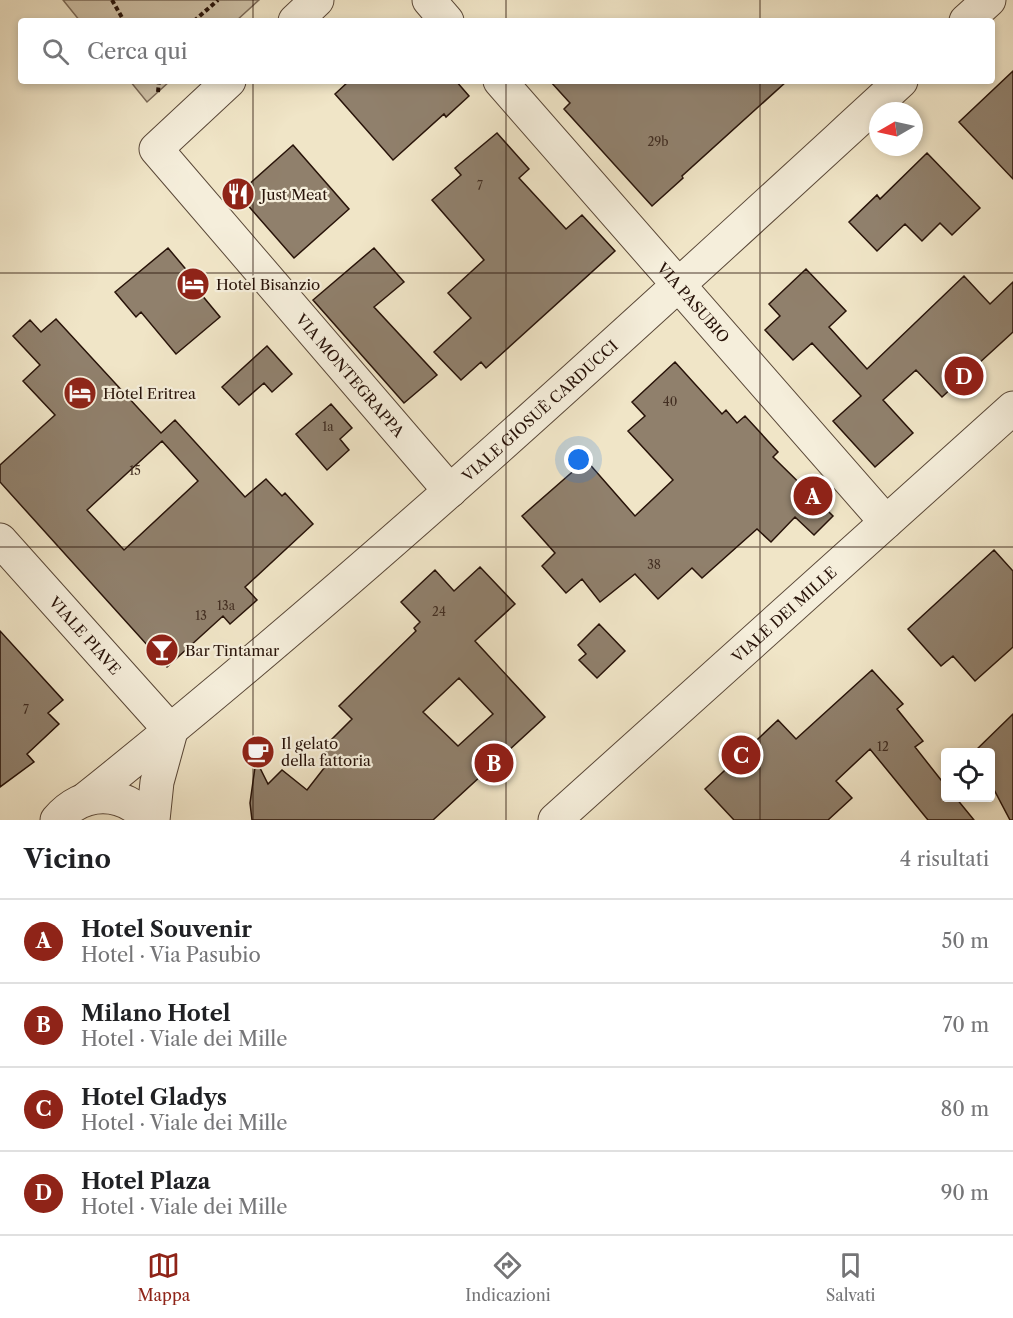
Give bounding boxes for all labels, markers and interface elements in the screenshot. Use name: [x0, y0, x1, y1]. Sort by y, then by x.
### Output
search box: [18, 18, 995, 84]
icon: search: [39, 35, 72, 68]
text: Cerca qui: [87, 38, 188, 65]
north arrow: [869, 102, 923, 156]
house number: 29b: [647, 134, 669, 149]
restaurant icon: Just Meat: [220, 176, 256, 212]
house number: 7: [477, 178, 483, 193]
place label: Just Meat: [259, 185, 328, 204]
street label: VIA PASUBIO: [653, 257, 734, 346]
hotel icon: Hotel Bisanzio: [175, 266, 211, 302]
place label: Hotel Bisanzio: [216, 275, 320, 294]
street label: VIA MONTEGRAPPA: [292, 309, 409, 441]
street label: VIALE GIOSUÈ CARDUCCI: [457, 336, 621, 486]
pin: D: [944, 354, 984, 398]
hotel icon: Hotel Eritrea: [62, 375, 98, 411]
place label: Hotel Eritrea: [103, 384, 196, 403]
house number: 40: [663, 394, 677, 409]
house number: 1a: [322, 419, 334, 434]
your location: [564, 445, 593, 474]
house number: 15: [129, 463, 141, 478]
pin: A: [794, 474, 832, 518]
house number: 38: [647, 557, 661, 572]
street label: VIALE DEI MILLE: [727, 562, 840, 667]
street label: VIALE PIAVE: [45, 592, 125, 678]
house number: 13a: [217, 598, 236, 613]
house number: 24: [432, 604, 446, 619]
house number: 13: [195, 608, 207, 623]
bar icon: Bar Tintamar: [144, 632, 180, 668]
place label: Bar Tintamar: [185, 641, 280, 660]
house number: 7: [23, 702, 29, 717]
pin: C: [722, 732, 760, 777]
cafe icon: Il gelato della fattoria: [240, 734, 276, 770]
place label: Il gelato della fattoria: [281, 734, 371, 770]
house number: 12: [877, 739, 889, 754]
pin: B: [474, 740, 514, 786]
map controls: [941, 748, 995, 802]
button: locate: [941, 748, 995, 802]
text: Vicino: [24, 843, 111, 875]
text: 4 risultati: [900, 847, 989, 871]
text: Hotel Souvenir: [81, 916, 252, 943]
text: A: [36, 929, 51, 953]
text: 50 m: [942, 929, 989, 953]
text: Hotel · Via Pasubio: [81, 943, 261, 967]
text: Milano Hotel: [81, 1000, 231, 1027]
text: B: [36, 1013, 51, 1037]
text: 70 m: [943, 1013, 989, 1037]
text: Hotel · Viale dei Mille: [81, 1027, 287, 1051]
text: Hotel Gladys: [81, 1084, 227, 1111]
text: C: [35, 1097, 52, 1121]
text: 80 m: [941, 1097, 989, 1121]
text: Hotel · Viale dei Mille: [81, 1111, 287, 1135]
text: Hotel Plaza: [81, 1168, 211, 1195]
text: D: [35, 1181, 52, 1205]
text: 90 m: [941, 1181, 989, 1205]
text: Hotel · Viale dei Mille: [81, 1195, 287, 1219]
tab: Mappa: [138, 1249, 190, 1305]
tab: Indicazioni: [465, 1249, 551, 1305]
tab: Salvati: [826, 1249, 875, 1305]

